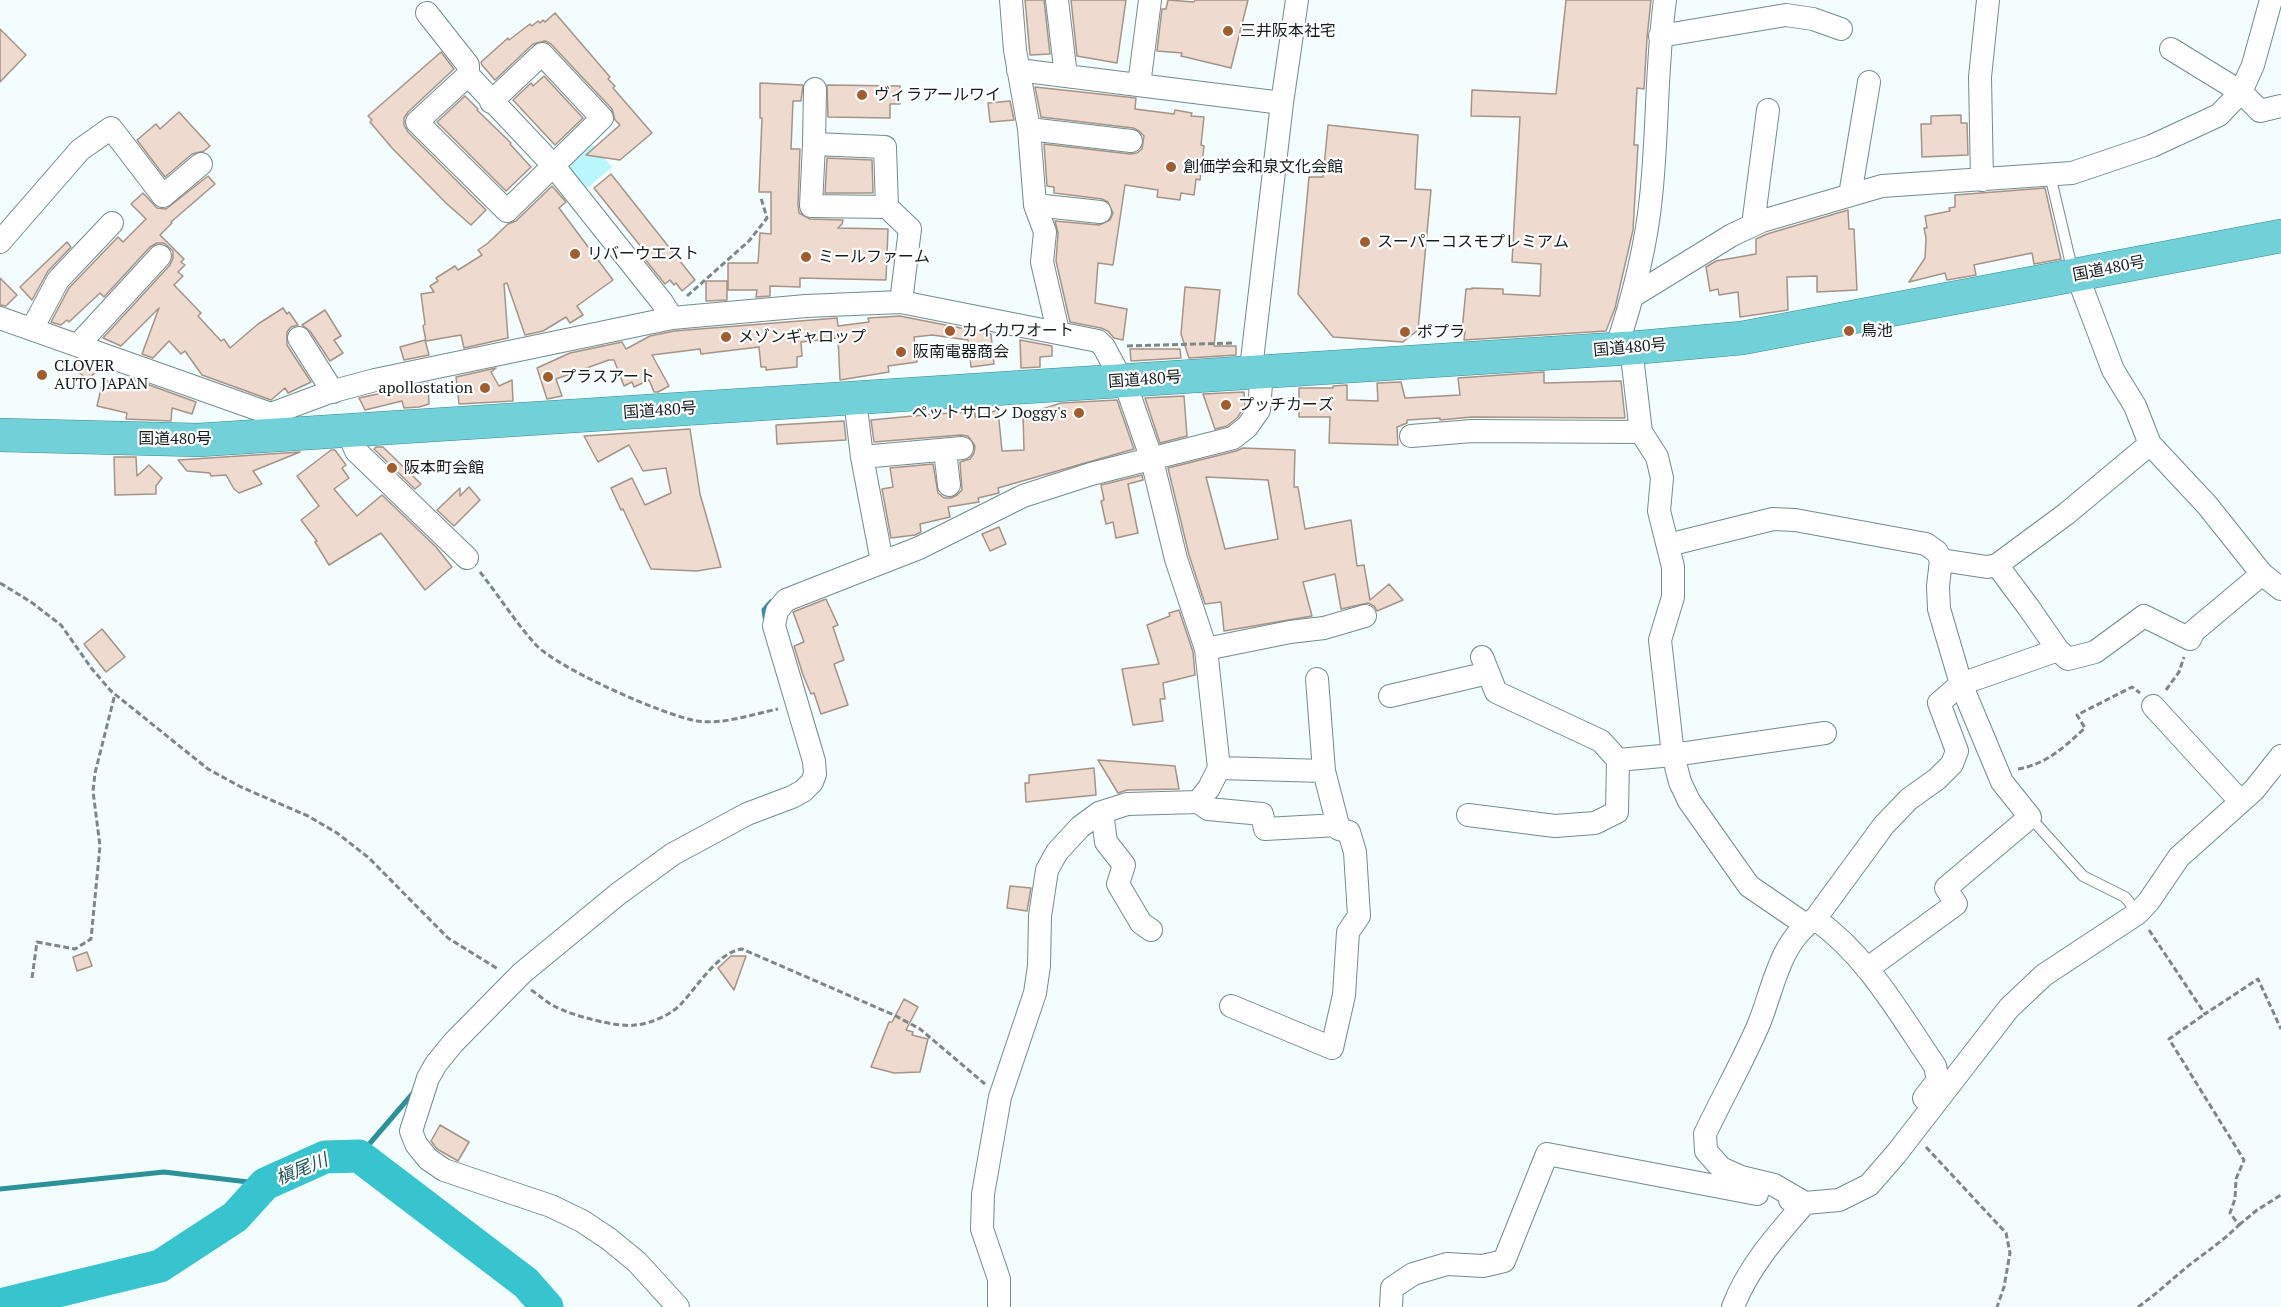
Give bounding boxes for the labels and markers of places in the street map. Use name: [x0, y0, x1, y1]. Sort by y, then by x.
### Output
place label: 三井阪本社宅: [1240, 21, 1336, 41]
marker: 三井阪本社宅: [1221, 24, 1235, 38]
place label: ヴィラアールワイ: [874, 85, 1001, 105]
marker: ヴィラアールワイ: [855, 88, 869, 102]
place label: 創価学会和泉文化会館: [1183, 157, 1343, 177]
marker: 創価学会和泉文化会館: [1164, 160, 1178, 174]
place label: スーパーコスモプレミアム: [1377, 232, 1569, 252]
marker: スーパーコスモプレミアム: [1358, 235, 1372, 249]
place label: リバーウエスト: [587, 244, 699, 264]
marker: リバーウエスト: [568, 247, 582, 261]
place label: ミールファーム: [818, 247, 930, 267]
marker: ミールファーム: [799, 250, 813, 264]
place label: カイカワオート: [962, 321, 1074, 341]
place label: 鳥池: [1861, 321, 1893, 341]
place label: ポプラ: [1417, 322, 1465, 342]
marker: カイカワオート: [943, 324, 957, 338]
marker: 鳥池: [1842, 324, 1856, 338]
marker: ポプラ: [1398, 325, 1412, 339]
place label: メゾンギャロップ: [738, 327, 866, 347]
marker: メゾンギャロップ: [719, 330, 733, 344]
place label: 阪南電器商会: [913, 342, 1009, 362]
marker: 阪南電器商会: [894, 345, 908, 359]
place label: CLOVER AUTO JAPAN: [54, 356, 148, 394]
place label: プラスアート: [560, 367, 655, 387]
marker: CLOVER AUTO JAPAN: [35, 368, 49, 382]
marker: プラスアート: [541, 370, 555, 384]
place label: apollostation: [378, 378, 473, 398]
marker: apollostation: [478, 381, 492, 395]
place label: プッチカーズ: [1238, 395, 1334, 415]
marker: プッチカーズ: [1219, 398, 1233, 412]
place label: ペットサロン Doggy's: [912, 403, 1067, 423]
marker: ペットサロン Doggy's: [1072, 406, 1086, 420]
place label: 阪本町会館: [404, 458, 484, 478]
marker: 阪本町会館: [385, 461, 399, 475]

